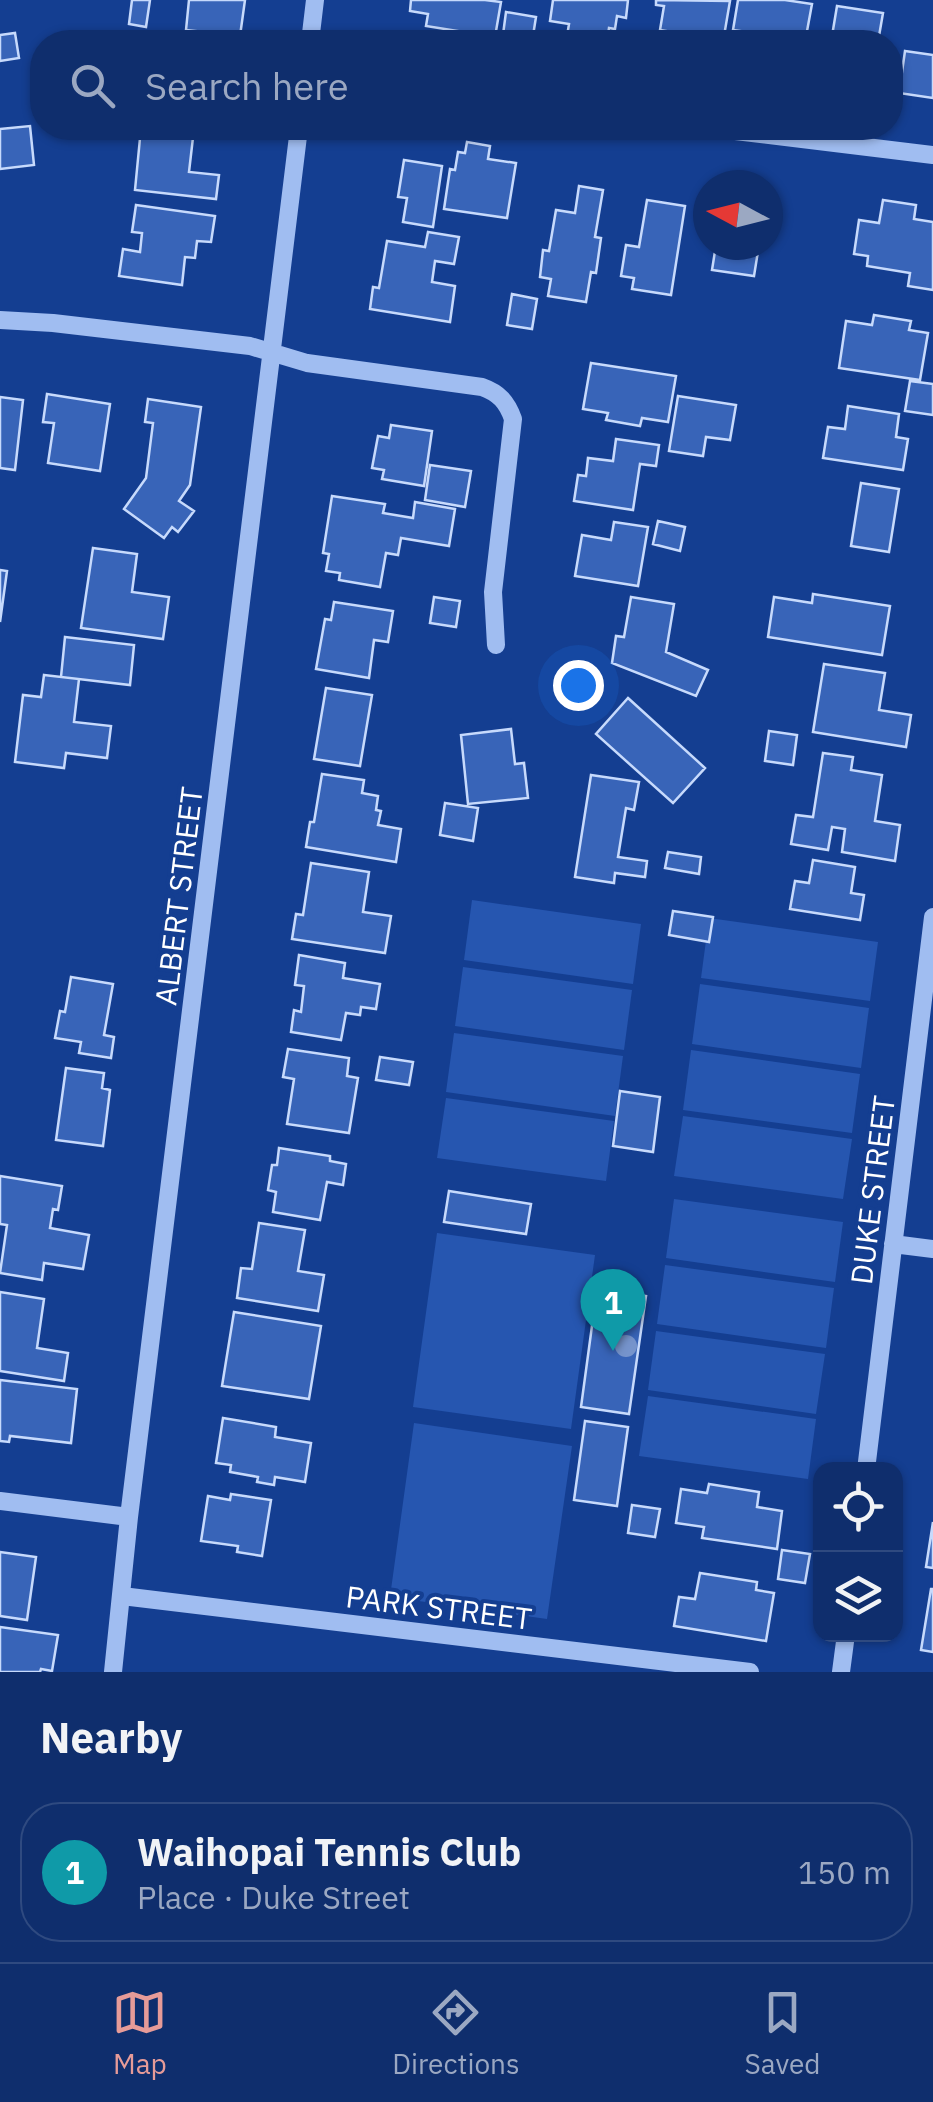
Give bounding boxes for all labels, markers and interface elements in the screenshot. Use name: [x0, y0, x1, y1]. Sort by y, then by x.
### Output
search box: [30, 30, 903, 140]
icon: search: [65, 58, 120, 113]
text: Search here: [145, 61, 349, 110]
north arrow: [693, 170, 783, 260]
your location: [553, 660, 604, 711]
street label: ALBERT STREET: [145, 785, 211, 1007]
street label: DUKE STREET: [841, 1094, 903, 1286]
pin: 1: [580, 1268, 646, 1351]
map controls: [813, 1462, 903, 1642]
button: locate: [813, 1462, 903, 1552]
button: layers: [813, 1552, 903, 1642]
street label: PARK STREET: [344, 1576, 534, 1638]
text: Nearby: [40, 1710, 182, 1765]
text: Waihopai Tennis Club: [137, 1827, 521, 1876]
text: 1: [65, 1851, 84, 1893]
text: 150 m: [798, 1851, 891, 1893]
text: Place · Duke Street: [137, 1876, 410, 1918]
tab: Map: [112, 1985, 167, 2082]
tab: Directions: [392, 1985, 520, 2082]
tab: Saved: [744, 1985, 821, 2082]

